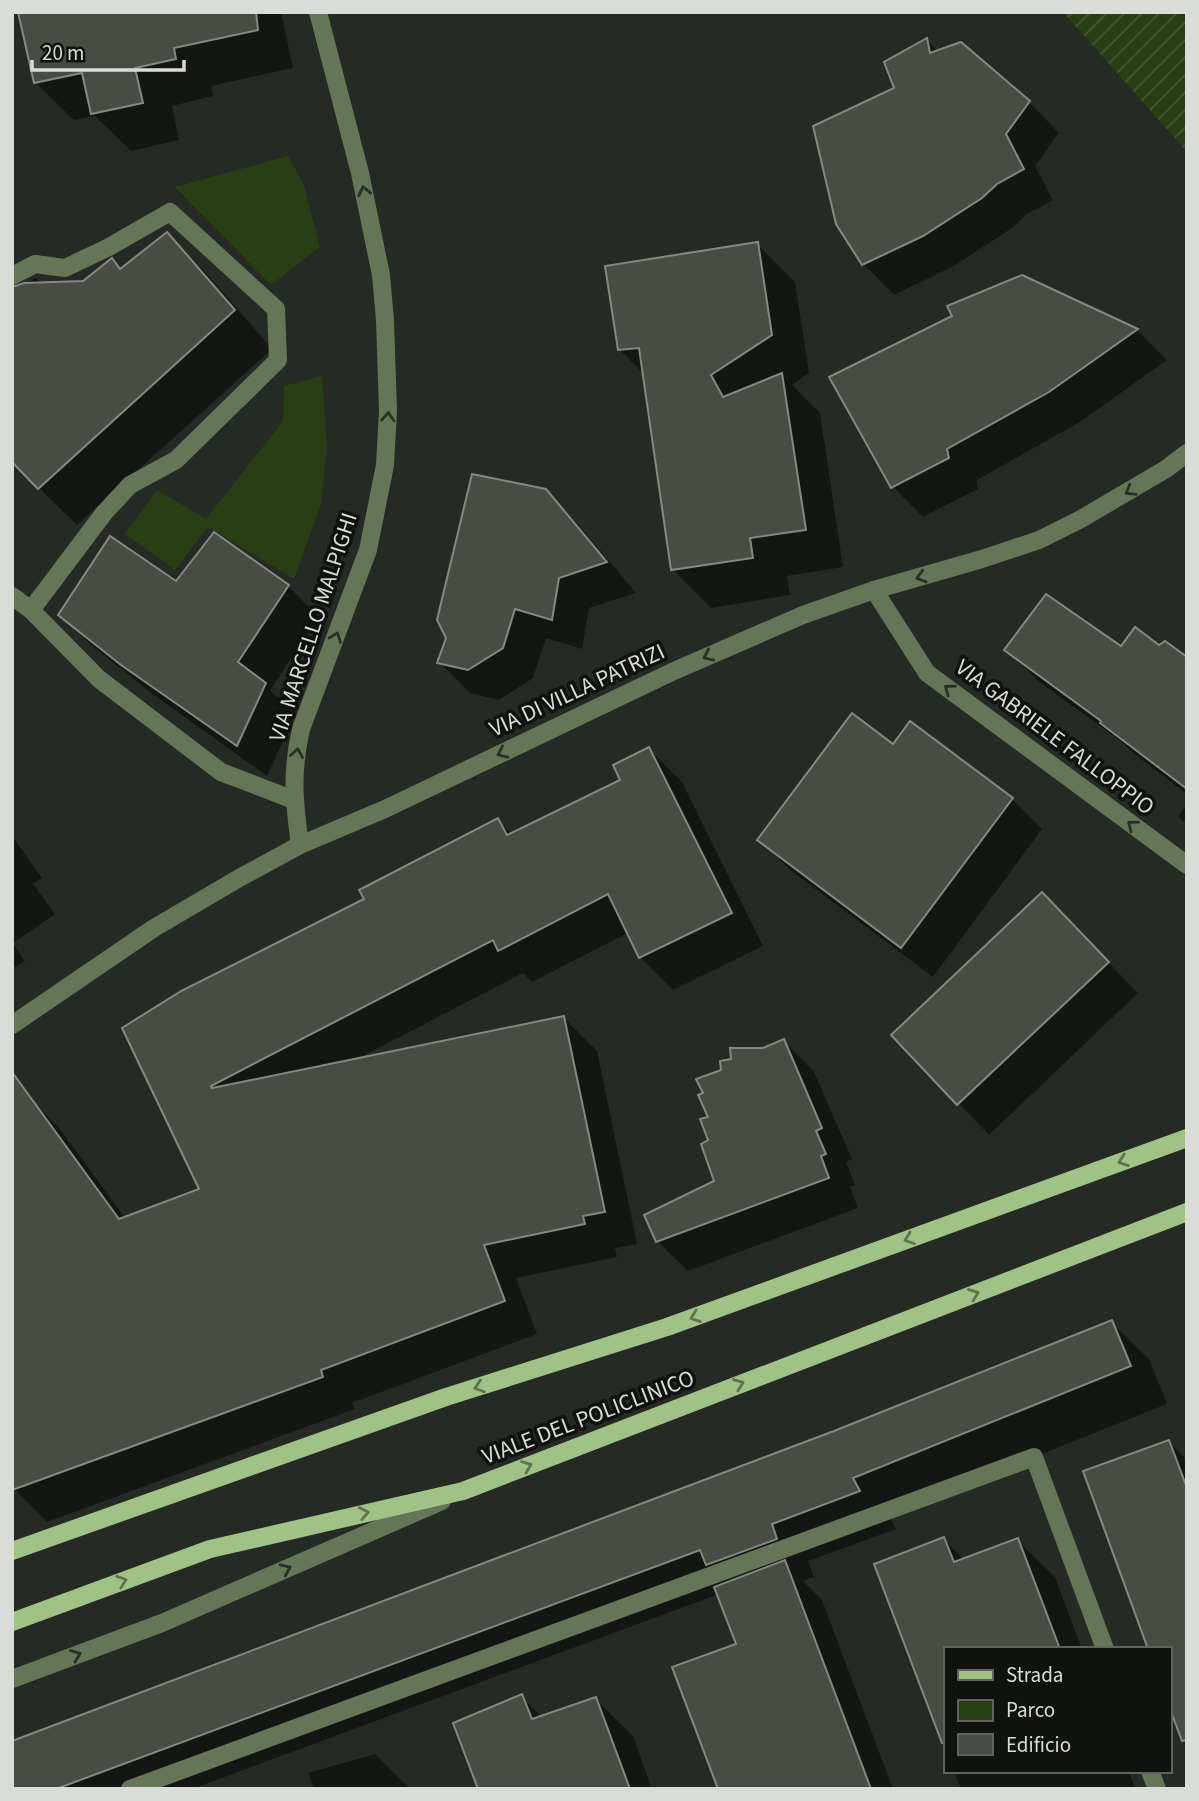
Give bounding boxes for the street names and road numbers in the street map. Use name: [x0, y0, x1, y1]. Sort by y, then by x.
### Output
street label: VIA MARCELLO MALPIGHI: [260, 508, 366, 746]
street label: VIA DI VILLA PATRIZI: [484, 635, 670, 745]
street label: VIA GABRIELE FALLOPPIO: [949, 651, 1161, 823]
street label: VIALE DEL POLICLINICO: [477, 1361, 699, 1473]

